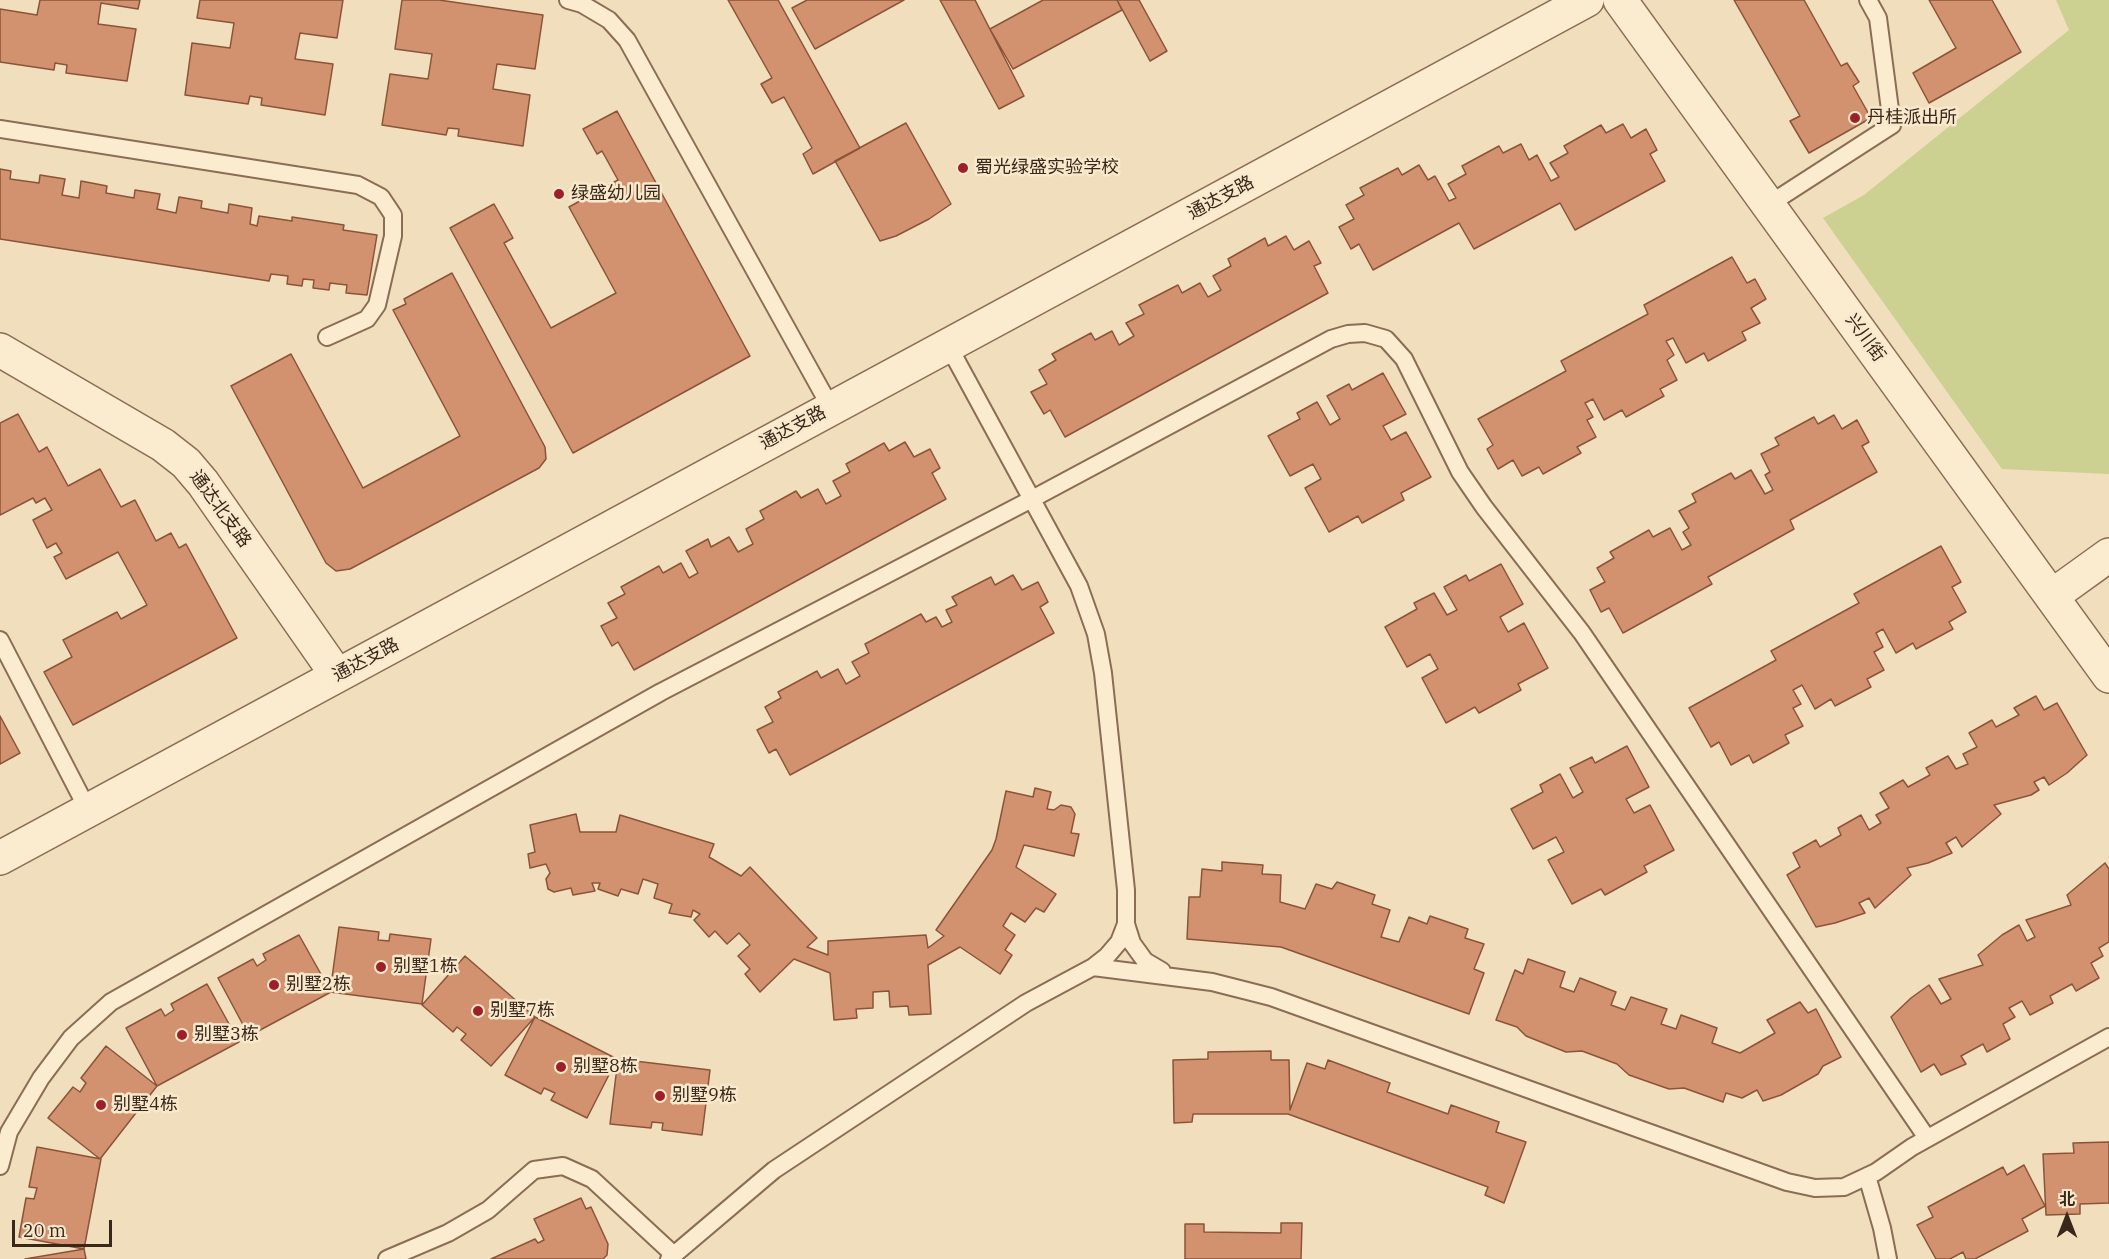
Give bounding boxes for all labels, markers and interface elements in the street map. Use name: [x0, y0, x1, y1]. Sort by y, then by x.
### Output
place label: 丹桂派出所: [1867, 107, 1957, 129]
marker: 丹桂派出所: [1848, 111, 1862, 125]
place label: 蜀光绿盛实验学校: [975, 157, 1119, 179]
marker: 蜀光绿盛实验学校: [956, 161, 970, 175]
street label: 通达支路: [1184, 172, 1258, 224]
place label: 绿盛幼儿园: [571, 183, 661, 205]
marker: 绿盛幼儿园: [552, 187, 566, 201]
street label: 兴川街: [1840, 310, 1890, 366]
street label: 通达支路: [756, 402, 830, 454]
street label: 通达北支路: [185, 466, 255, 552]
street label: 通达支路: [329, 634, 403, 686]
place label: 别墅1栋: [393, 956, 458, 978]
marker: 别墅1栋: [374, 960, 388, 974]
place label: 别墅2栋: [286, 974, 351, 996]
marker: 别墅2栋: [267, 978, 281, 992]
place label: 别墅7栋: [490, 1000, 555, 1022]
marker: 别墅7栋: [471, 1004, 485, 1018]
place label: 别墅3栋: [194, 1024, 259, 1046]
marker: 别墅3栋: [175, 1028, 189, 1042]
place label: 别墅8栋: [573, 1056, 638, 1078]
marker: 别墅8栋: [554, 1060, 568, 1074]
place label: 别墅9栋: [672, 1085, 737, 1107]
marker: 别墅9栋: [653, 1089, 667, 1103]
place label: 别墅4栋: [113, 1094, 178, 1116]
marker: 别墅4栋: [94, 1098, 108, 1112]
north arrow: [2037, 1187, 2097, 1247]
text: 北: [2059, 1189, 2075, 1209]
scale bar: [15, 1208, 116, 1246]
text: 20 m: [23, 1219, 66, 1242]

